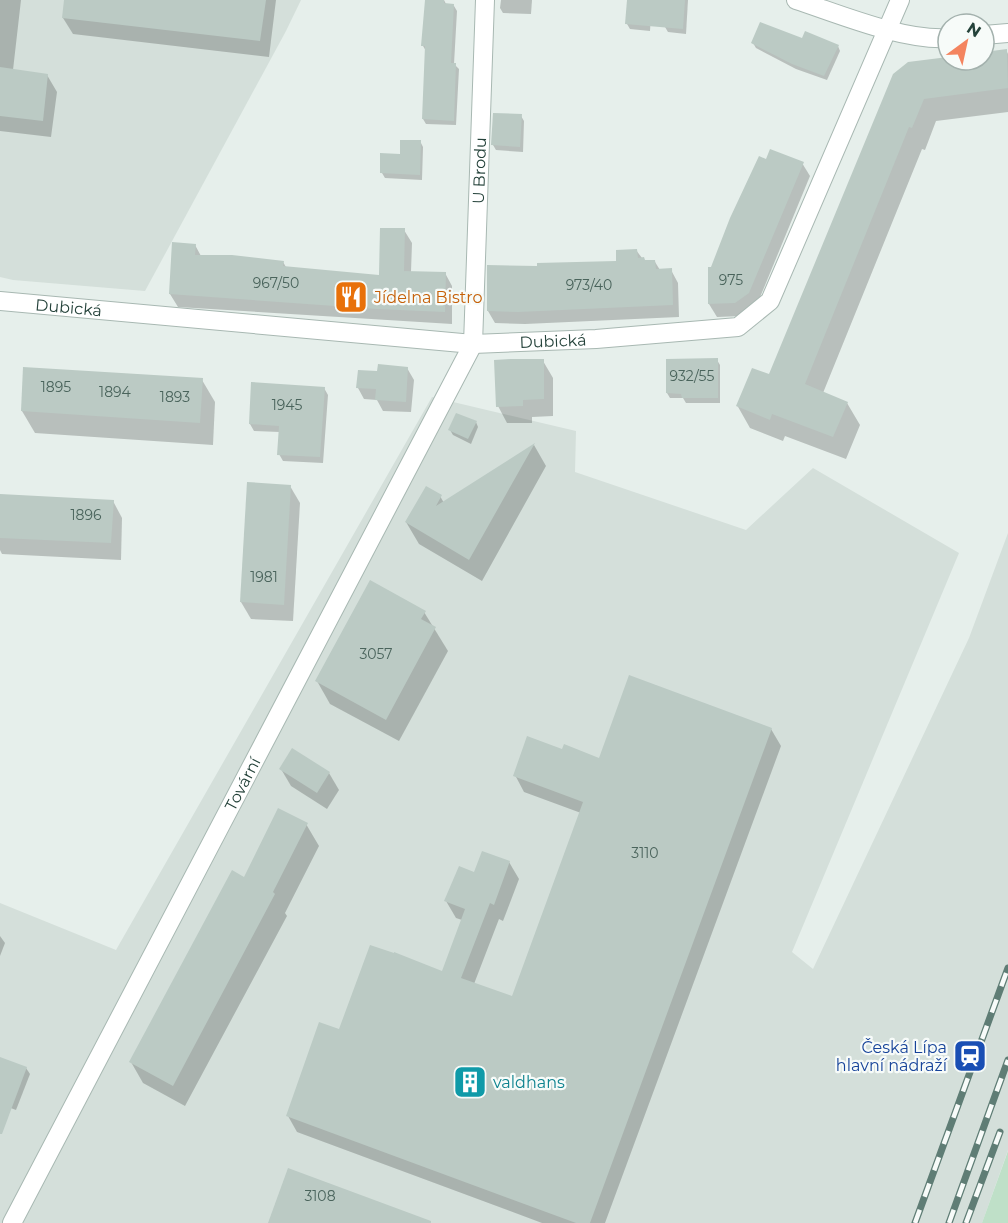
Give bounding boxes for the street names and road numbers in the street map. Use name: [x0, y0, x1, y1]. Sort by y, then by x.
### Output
street label: U Brodu: [469, 137, 490, 204]
street label: Dubická: [34, 295, 103, 320]
street label: Dubická: [519, 330, 587, 352]
street label: Tovární: [221, 754, 265, 814]

